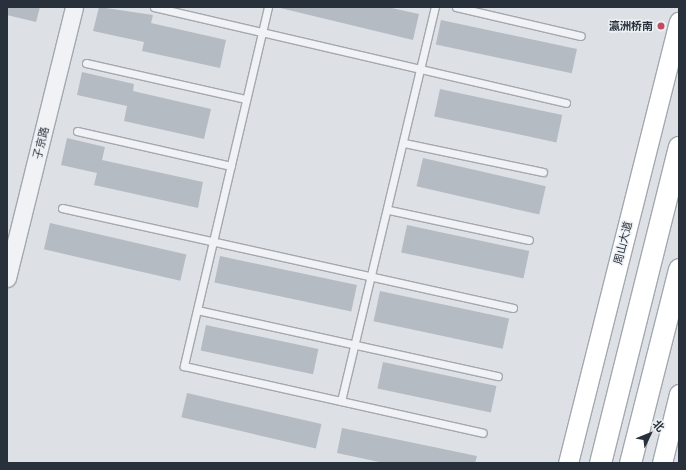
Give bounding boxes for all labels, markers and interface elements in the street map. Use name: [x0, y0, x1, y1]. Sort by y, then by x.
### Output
place label: 瀛洲桥南: [609, 19, 653, 33]
marker: 瀛洲桥南: [656, 21, 666, 31]
street label: 子京路: [31, 125, 51, 161]
street label: 周山大道: [611, 220, 635, 266]
north arrow: [630, 414, 670, 454]
text: 北: [650, 417, 668, 435]

